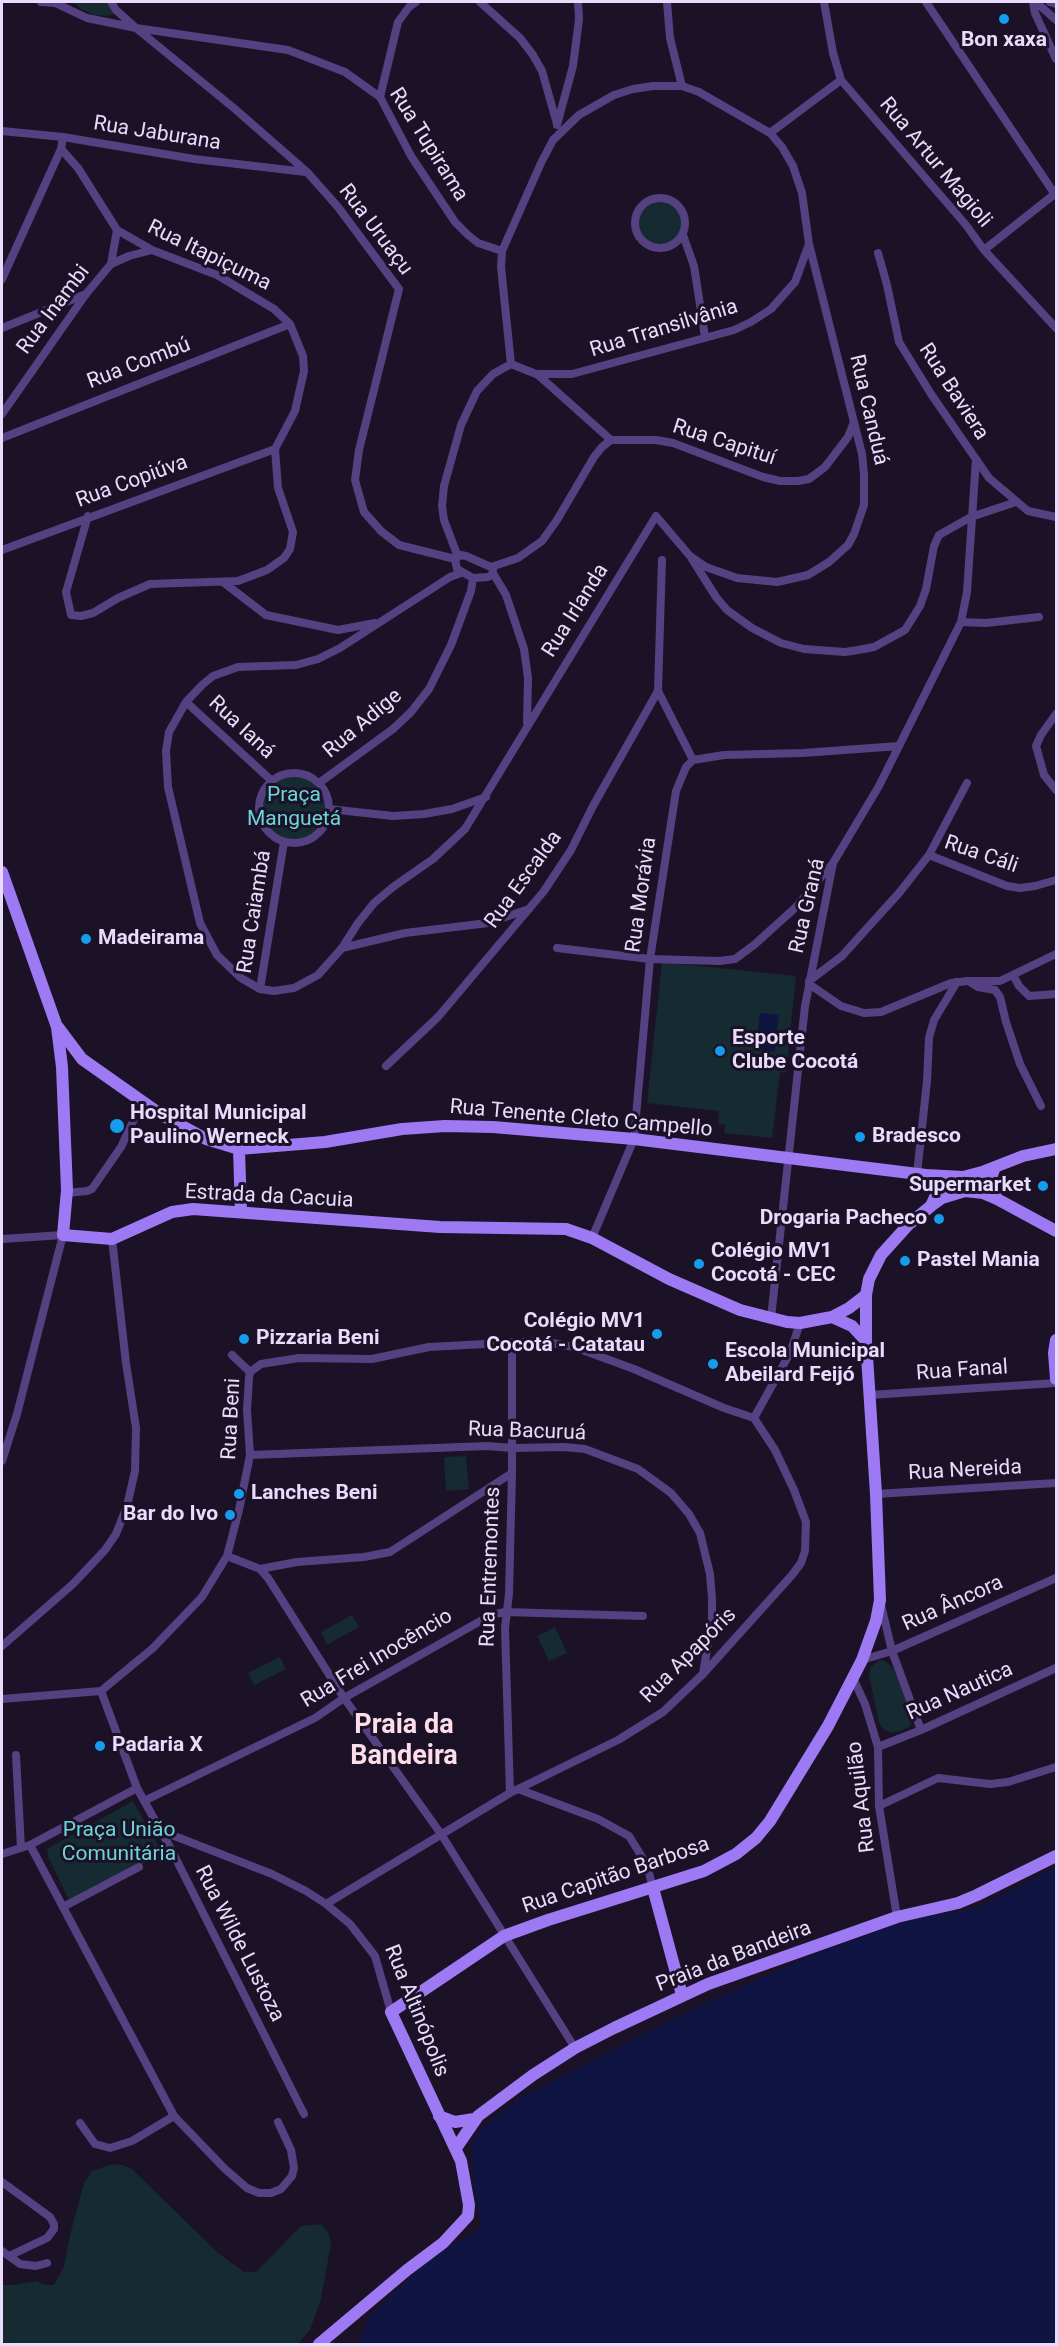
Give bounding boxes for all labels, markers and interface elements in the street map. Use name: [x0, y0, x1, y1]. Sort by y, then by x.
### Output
marker: Bon xaxa: [997, 12, 1011, 26]
place label: Bon xaxa: [961, 28, 1047, 54]
street label: Rua Tupirama: [383, 84, 473, 206]
street label: Rua Artur Magioli: [873, 93, 997, 233]
street label: Rua Jaburana: [91, 111, 223, 157]
street label: Rua Uruaçu: [333, 180, 417, 280]
street label: Rua Itapiçuma: [143, 215, 275, 297]
street label: Rua Inambi: [12, 260, 96, 360]
street label: Rua Transilvânia: [587, 295, 741, 363]
street label: Rua Combú: [84, 333, 194, 395]
street label: Rua Baviera: [912, 339, 994, 445]
street label: Rua Canduá: [843, 352, 893, 468]
street label: Rua Capituí: [669, 415, 779, 471]
street label: Rua Copiúva: [73, 450, 191, 514]
street label: Rua Irlanda: [537, 560, 615, 662]
street label: Rua Adige: [319, 684, 407, 764]
street label: Rua Ianá: [203, 691, 279, 765]
park label: Praça Manguetá: [247, 783, 341, 833]
street label: Rua Escalda: [480, 826, 568, 934]
street label: Rua Cáli: [941, 831, 1021, 879]
street label: Rua Morávia: [621, 836, 663, 954]
street label: Rua Caiambá: [233, 849, 277, 975]
street label: Rua Graná: [785, 856, 831, 956]
place label: Madeirama: [98, 926, 204, 952]
marker: Madeirama: [79, 932, 93, 946]
place label: Esporte Clube Cocotá: [732, 1026, 858, 1076]
marker: Esporte Clube Cocotá: [713, 1044, 727, 1058]
street label: Rua Tenente Cleto Campello: [449, 1095, 713, 1143]
place label: Hospital Municipal Paulino Werneck: [130, 1101, 307, 1151]
marker: Hospital Municipal Paulino Werneck: [108, 1117, 126, 1135]
place label: Bradesco: [872, 1124, 961, 1150]
marker: Bradesco: [853, 1130, 867, 1144]
place label: Supermarket: [909, 1173, 1031, 1199]
marker: Supermarket: [1036, 1179, 1050, 1193]
street label: Estrada da Cacuia: [184, 1180, 354, 1214]
place label: Drogaria Pacheco: [760, 1206, 927, 1232]
marker: Drogaria Pacheco: [932, 1212, 946, 1226]
place label: Colégio MV1 Cocotá - CEC: [711, 1239, 836, 1289]
place label: Pastel Mania: [917, 1248, 1040, 1274]
marker: Pastel Mania: [898, 1254, 912, 1268]
marker: Colégio MV1 Cocotá - CEC: [692, 1257, 706, 1271]
place label: Colégio MV1 Cocotá - Catatau: [486, 1309, 645, 1359]
place label: Pizzaria Beni: [256, 1326, 379, 1352]
marker: Colégio MV1 Cocotá - Catatau: [650, 1327, 664, 1341]
marker: Pizzaria Beni: [237, 1332, 251, 1346]
place label: Escola Municipal Abeilard Feijó: [725, 1339, 885, 1389]
street label: Rua Fanal: [915, 1355, 1009, 1387]
marker: Escola Municipal Abeilard Feijó: [706, 1357, 720, 1371]
street label: Rua Beni: [217, 1377, 247, 1461]
street label: Rua Bacuruá: [467, 1417, 587, 1447]
street label: Rua Nereida: [908, 1455, 1022, 1487]
place label: Lanches Beni: [251, 1481, 377, 1507]
street label: Rua Entremontes: [476, 1486, 506, 1648]
marker: Lanches Beni: [232, 1487, 246, 1501]
place label: Bar do Ivo: [123, 1502, 218, 1528]
marker: Bar do Ivo: [223, 1508, 237, 1522]
street label: Rua Âncora: [899, 1571, 1007, 1637]
street label: Rua Apapóris: [636, 1603, 742, 1709]
street label: Rua Frei Inocêncio: [297, 1604, 457, 1714]
street label: Rua Nautica: [903, 1657, 1017, 1727]
district label: Praia da Bandeira: [350, 1710, 458, 1773]
place label: Padaria X: [112, 1733, 203, 1759]
marker: Padaria X: [93, 1739, 107, 1753]
street label: Rua Aquilão: [843, 1740, 881, 1854]
park label: Praça União Comunitária: [62, 1818, 176, 1868]
street label: Rua Capitão Barbosa: [519, 1832, 713, 1920]
street label: Rua Wilde Lustoza: [189, 1862, 289, 2026]
street label: Praia da Bandeira: [653, 1916, 815, 1998]
street label: Rua Altinópolis: [378, 1941, 454, 2081]

